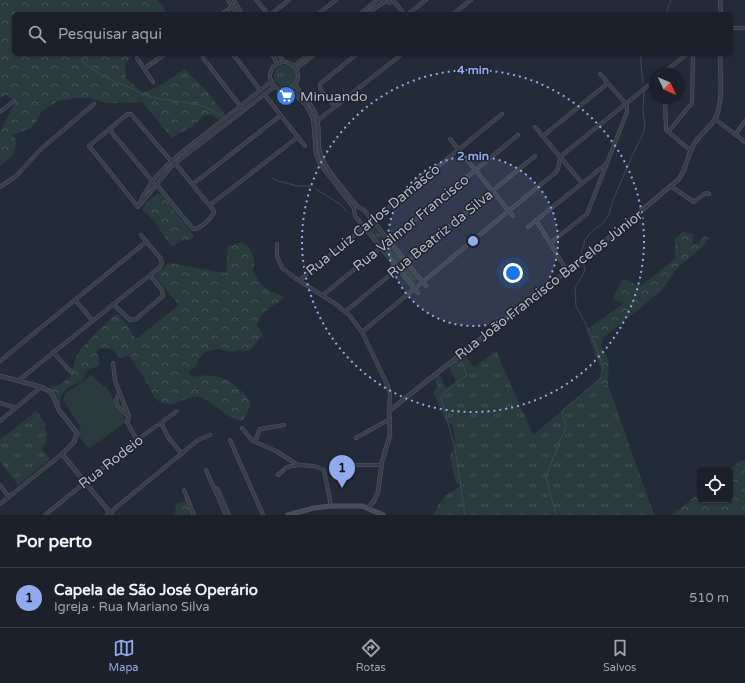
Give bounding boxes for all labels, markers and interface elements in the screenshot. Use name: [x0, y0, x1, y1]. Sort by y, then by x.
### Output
search box: [12, 12, 733, 56]
icon: search: [26, 23, 48, 45]
text: Pesquisar aqui: [58, 25, 162, 43]
text: 4 min: [457, 63, 489, 77]
north arrow: [649, 68, 685, 104]
supermarket icon: Minuando: [275, 85, 297, 107]
place label: Minuando: [300, 88, 368, 105]
text: 2 min: [457, 149, 489, 163]
street label: Rua Luiz Carlos Damasco: [303, 161, 443, 279]
street label: Rua Valmor Francisco: [350, 171, 472, 275]
street label: Rua Beatriz da Silva: [384, 186, 496, 282]
street label: Rua João Francisco Barcelos Júnior: [452, 206, 647, 364]
centre of rings: [466, 234, 480, 248]
your location: [503, 263, 523, 283]
street label: Rua Rodeio: [75, 432, 147, 492]
pin: 1: [329, 455, 355, 488]
map controls: [697, 467, 733, 503]
button: locate: [697, 467, 733, 503]
text: Por perto: [16, 531, 92, 552]
text: Capela de São José Operário: [54, 581, 258, 599]
text: 1: [25, 590, 33, 606]
text: 510 m: [689, 590, 729, 606]
text: Igreja · Rua Mariano Silva: [54, 599, 210, 615]
tab: Mapa: [109, 637, 139, 674]
tab: Rotas: [356, 637, 386, 674]
tab: Salvos: [603, 637, 636, 674]

